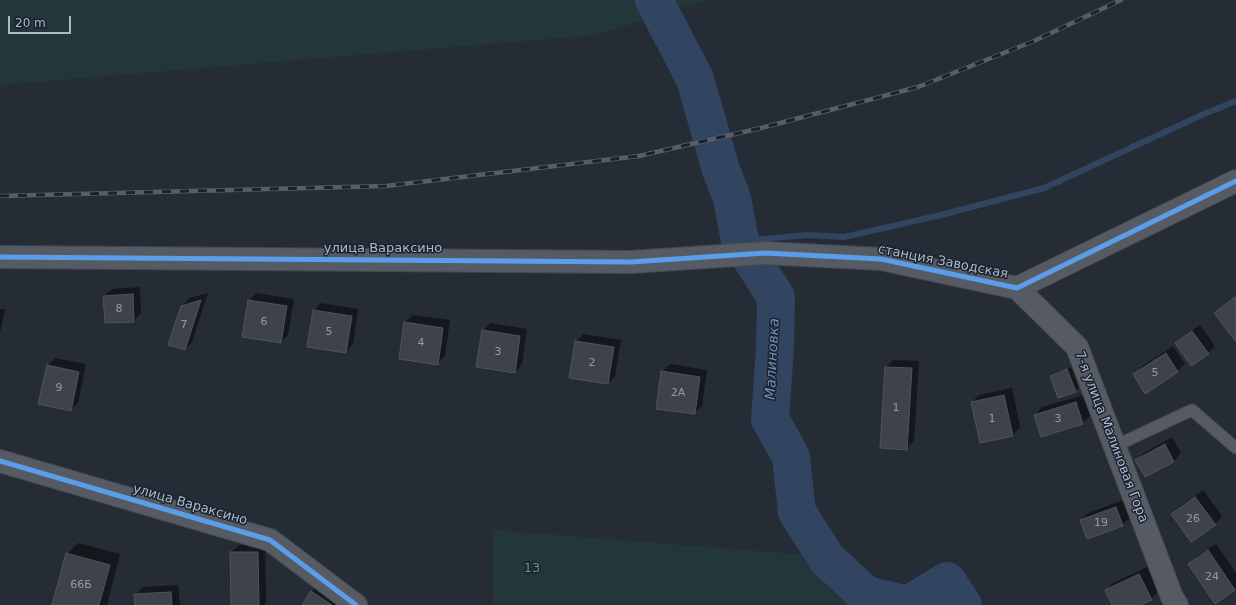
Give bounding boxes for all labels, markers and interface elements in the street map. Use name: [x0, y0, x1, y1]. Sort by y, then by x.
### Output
scale bar: [10, 8, 73, 34]
text: 20 m: [15, 16, 46, 30]
street label: улица Вараксино: [324, 241, 442, 257]
street label: станция Заводская: [877, 242, 1009, 282]
house number: 8: [116, 302, 122, 316]
house number: 6: [261, 315, 267, 329]
house number: 7: [181, 318, 187, 332]
water label: Малиновка: [762, 318, 784, 400]
house number: 5: [326, 325, 332, 339]
house number: 4: [418, 336, 424, 350]
house number: 3: [495, 345, 501, 359]
street label: 7-я улица Малиновая Гора: [1071, 349, 1151, 525]
house number: 2: [589, 356, 595, 370]
house number: 5: [1152, 366, 1158, 380]
house number: 9: [56, 381, 62, 395]
house number: 2А: [671, 386, 685, 400]
house number: 1: [893, 401, 899, 415]
house number: 1: [989, 412, 995, 426]
house number: 3: [1055, 412, 1061, 426]
street label: улица Вараксино: [131, 481, 249, 529]
house number: 26: [1186, 512, 1200, 526]
house number: 19: [1094, 516, 1108, 530]
park label: 13: [524, 561, 540, 577]
house number: 24: [1205, 570, 1219, 584]
house number: 66Б: [70, 578, 92, 592]

